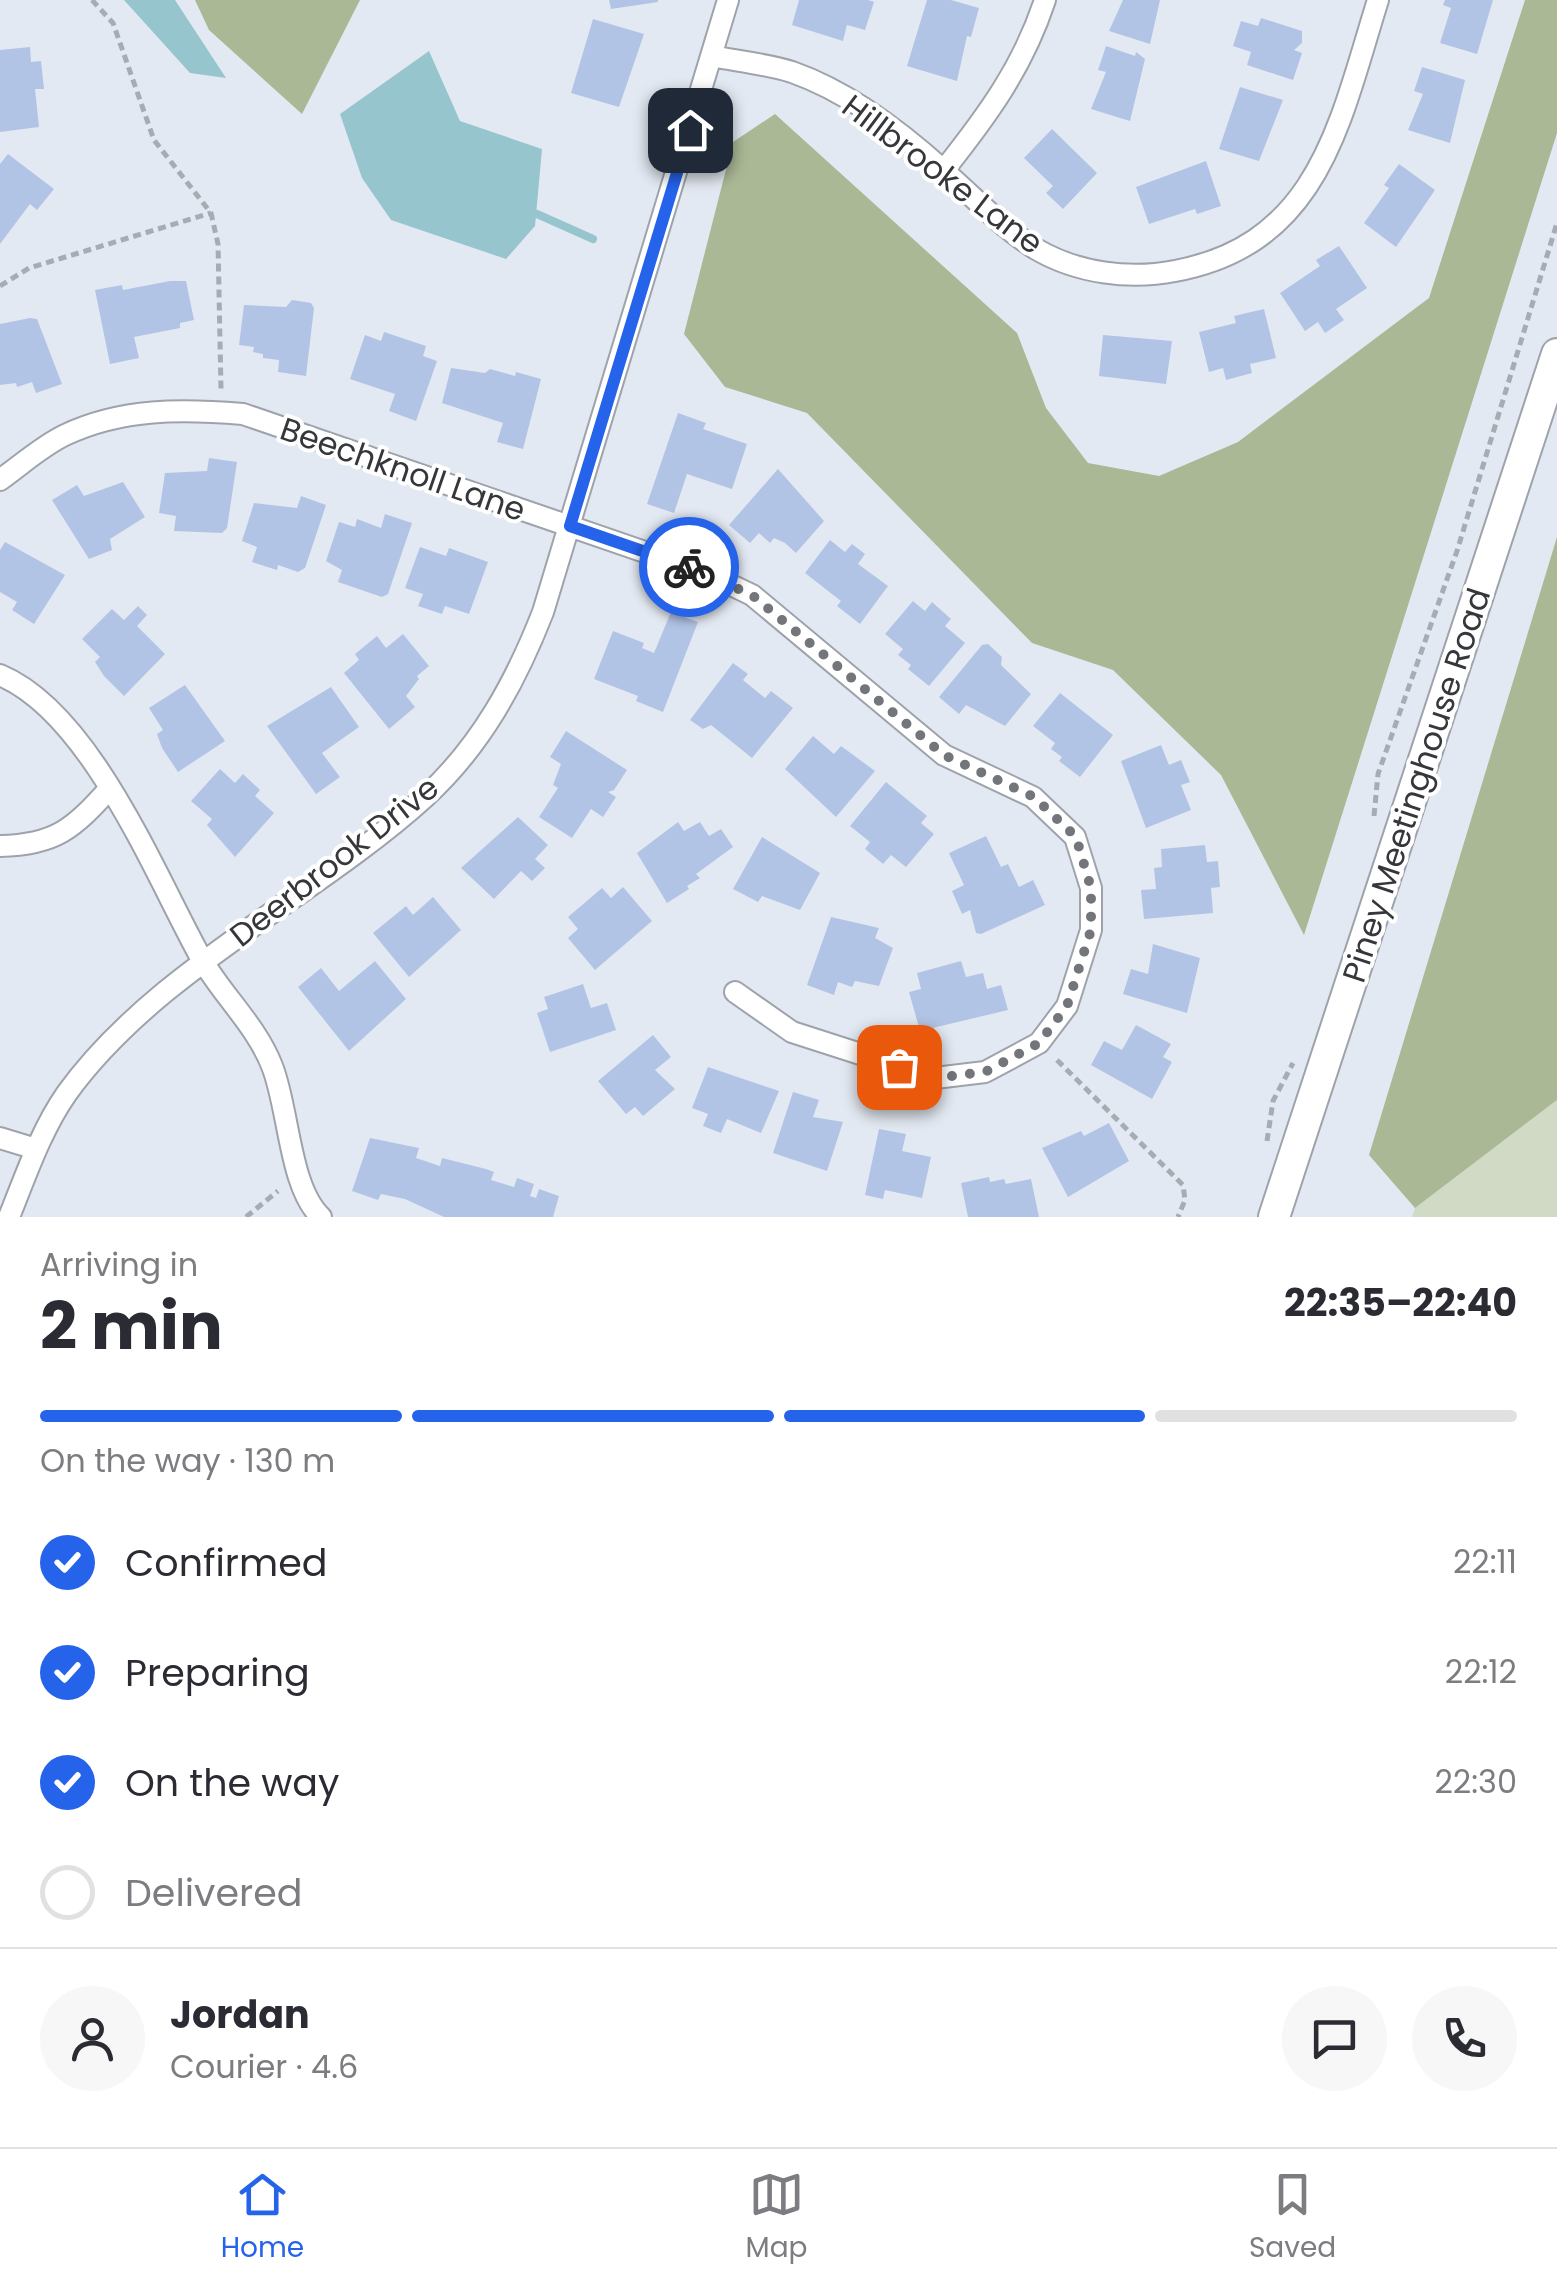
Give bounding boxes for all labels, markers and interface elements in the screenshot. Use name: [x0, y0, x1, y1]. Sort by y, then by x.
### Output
street label: Hillbrooke Lane: [833, 84, 1053, 264]
pin: [648, 88, 733, 173]
icon: home: [663, 103, 718, 158]
street label: Beechknoll Lane: [274, 406, 532, 532]
courier: [639, 517, 739, 617]
icon: bike: [662, 540, 717, 595]
street label: Piney Meetinghouse Road: [1331, 582, 1501, 988]
street label: Deerbrook Drive: [220, 765, 448, 957]
pin: [857, 1025, 942, 1110]
icon: bag: [872, 1040, 927, 1095]
text: Arriving in: [40, 1242, 198, 1287]
text: 22:35–22:40: [1284, 1276, 1517, 1329]
text: 2 min: [40, 1281, 223, 1372]
text: On the way · 130 m: [40, 1438, 335, 1483]
icon: check: [40, 1535, 95, 1590]
text: Confirmed: [125, 1536, 327, 1589]
text: 22:11: [1453, 1539, 1517, 1584]
icon: check: [40, 1645, 95, 1700]
text: Preparing: [125, 1646, 310, 1699]
text: 22:12: [1445, 1649, 1517, 1694]
icon: check: [40, 1755, 95, 1810]
text: On the way: [125, 1756, 339, 1809]
text: 22:30: [1434, 1759, 1517, 1804]
text: Delivered: [125, 1866, 302, 1919]
button: person: [40, 1986, 145, 2091]
button: chat: [1282, 1986, 1387, 2091]
button: phone: [1412, 1986, 1517, 2091]
text: Jordan: [170, 1988, 310, 2041]
text: Courier · 4.6: [170, 2044, 358, 2089]
tab: Home: [221, 2167, 304, 2269]
tab: Map: [746, 2167, 808, 2269]
tab: Saved: [1249, 2167, 1336, 2269]

